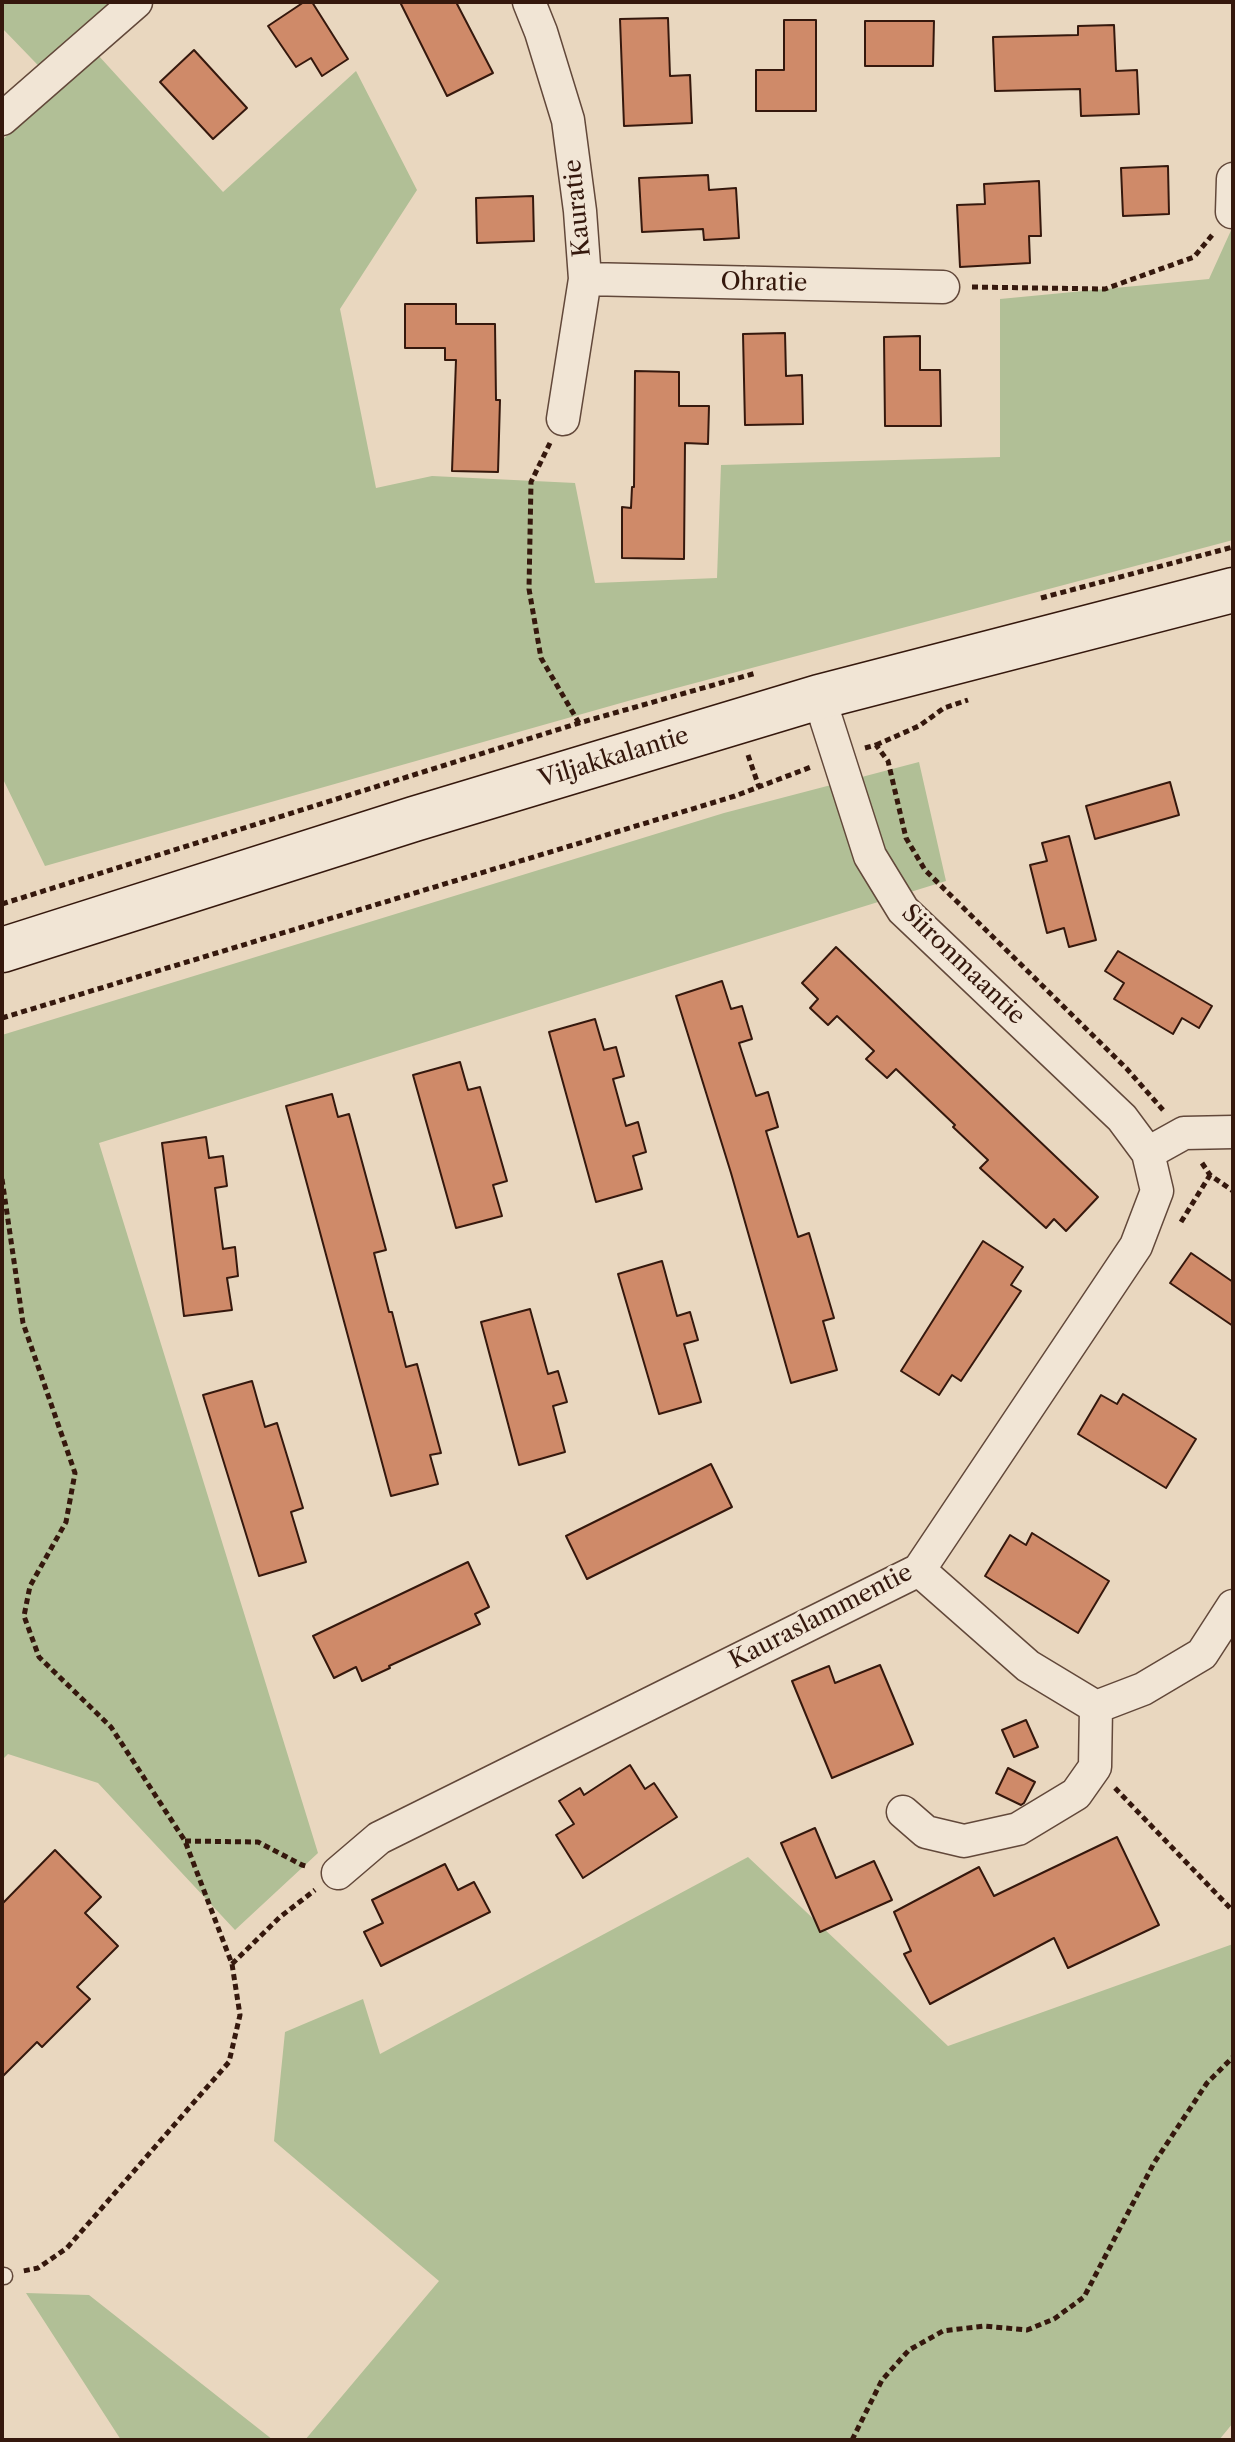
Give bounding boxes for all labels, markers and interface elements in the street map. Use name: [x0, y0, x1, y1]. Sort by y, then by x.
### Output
street label: Kauratie: [559, 158, 597, 258]
street label: Ohratie: [720, 268, 808, 298]
street label: Viljakkalantie: [536, 722, 692, 794]
street label: Siironmaantie: [895, 899, 1031, 1031]
street label: Kauraslammentie: [725, 1558, 917, 1676]

